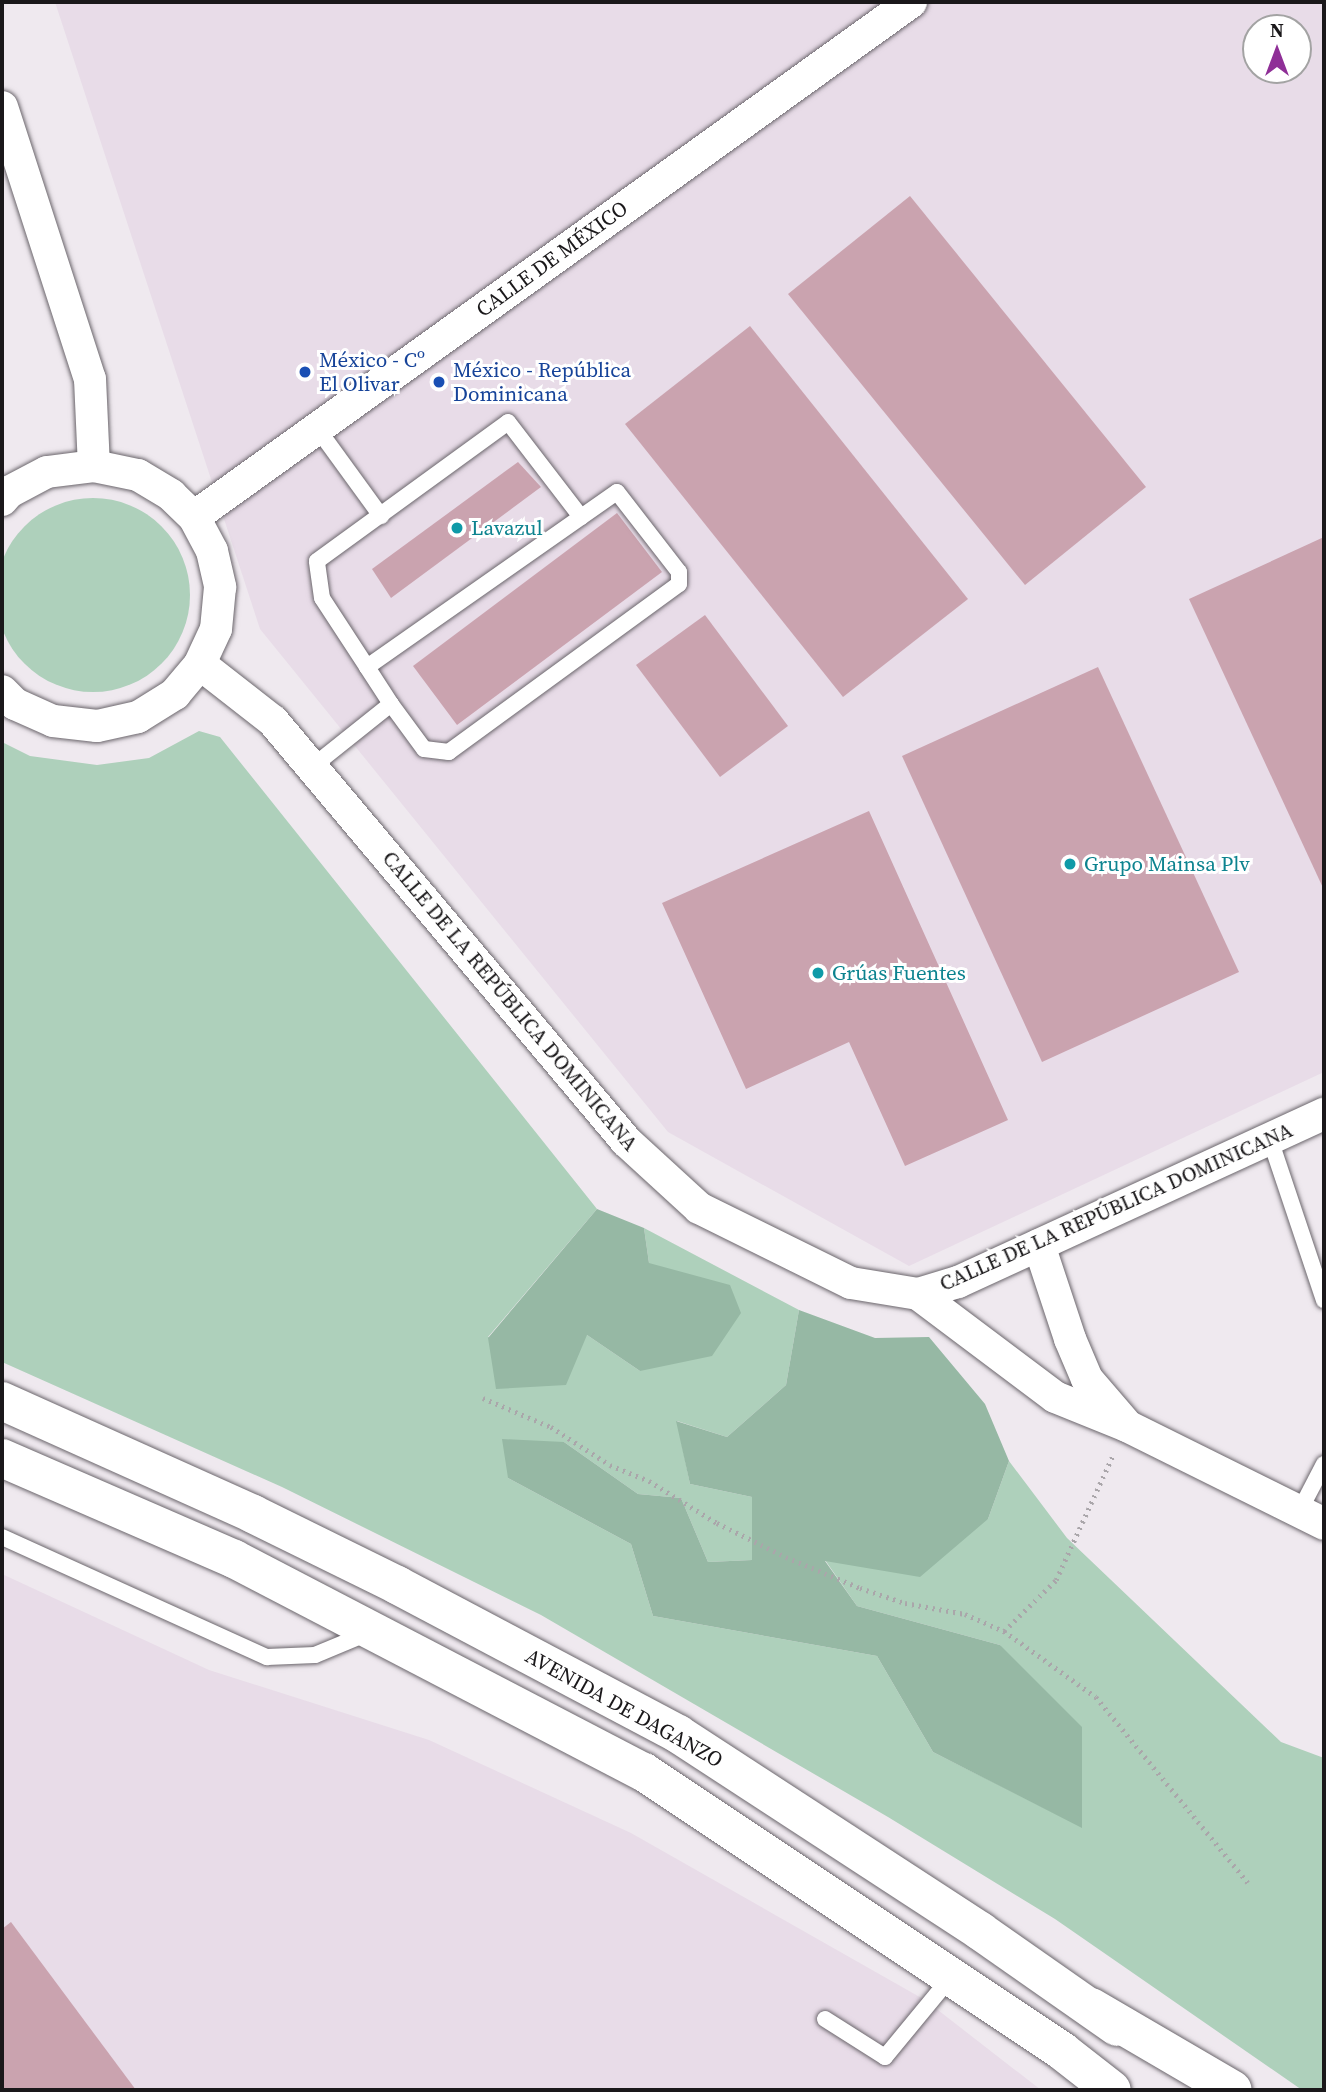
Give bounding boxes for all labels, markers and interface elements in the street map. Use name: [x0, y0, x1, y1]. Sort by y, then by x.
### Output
north arrow: [1242, 14, 1312, 84]
text: N: [1270, 17, 1284, 43]
street label: CALLE DE MÉXICO: [471, 196, 633, 322]
place label: México - Cº El Olivar: [319, 347, 425, 397]
place label: México - República Dominicana: [453, 357, 631, 407]
marker: México - Cº El Olivar: [297, 364, 313, 380]
marker: México - República Dominicana: [431, 374, 447, 390]
place label: Lavazul: [471, 515, 543, 541]
marker: Lavazul: [449, 520, 465, 536]
street label: CALLE DE LA REPÚBLICA DOMINICANA: [377, 846, 643, 1156]
place label: Grupo Mainsa Plv: [1084, 851, 1250, 877]
marker: Grupo Mainsa Plv: [1062, 856, 1078, 872]
place label: Grúas Fuentes: [832, 960, 966, 986]
marker: Grúas Fuentes: [810, 965, 826, 981]
street label: CALLE DE LA REPÚBLICA DOMINICANA: [936, 1117, 1296, 1297]
street label: AVENIDA DE DAGANZO: [521, 1643, 727, 1773]

